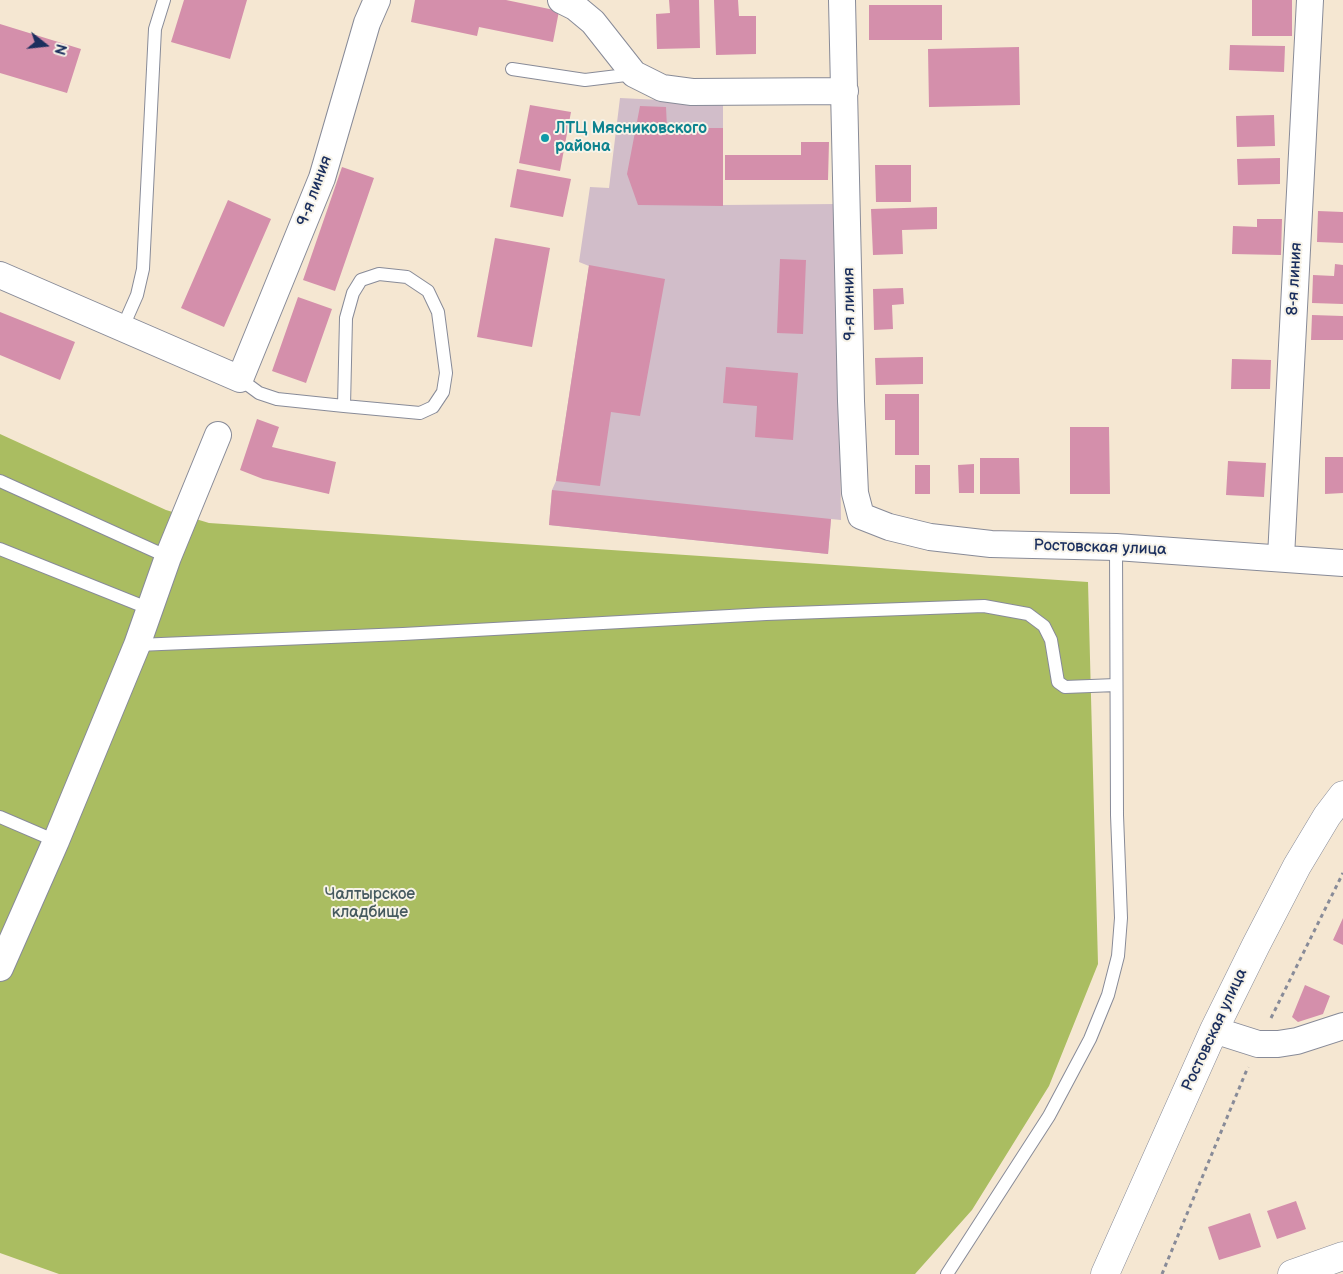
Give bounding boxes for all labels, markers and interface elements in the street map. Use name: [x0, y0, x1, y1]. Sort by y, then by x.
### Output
north arrow: [20, 20, 70, 70]
text: N: [50, 42, 70, 57]
place label: ЛТЦ Мясниковского района: [555, 119, 707, 157]
marker: ЛТЦ Мясниковского района: [539, 132, 551, 144]
street label: 9-я линия: [293, 153, 337, 229]
street label: 8-я линия: [1283, 242, 1307, 316]
street label: 9-я линия: [840, 267, 860, 341]
street label: Ростовская улица: [1033, 536, 1167, 560]
park label: Чалтырское кладбище: [325, 885, 415, 923]
street label: Ростовская улица: [1178, 966, 1252, 1094]

